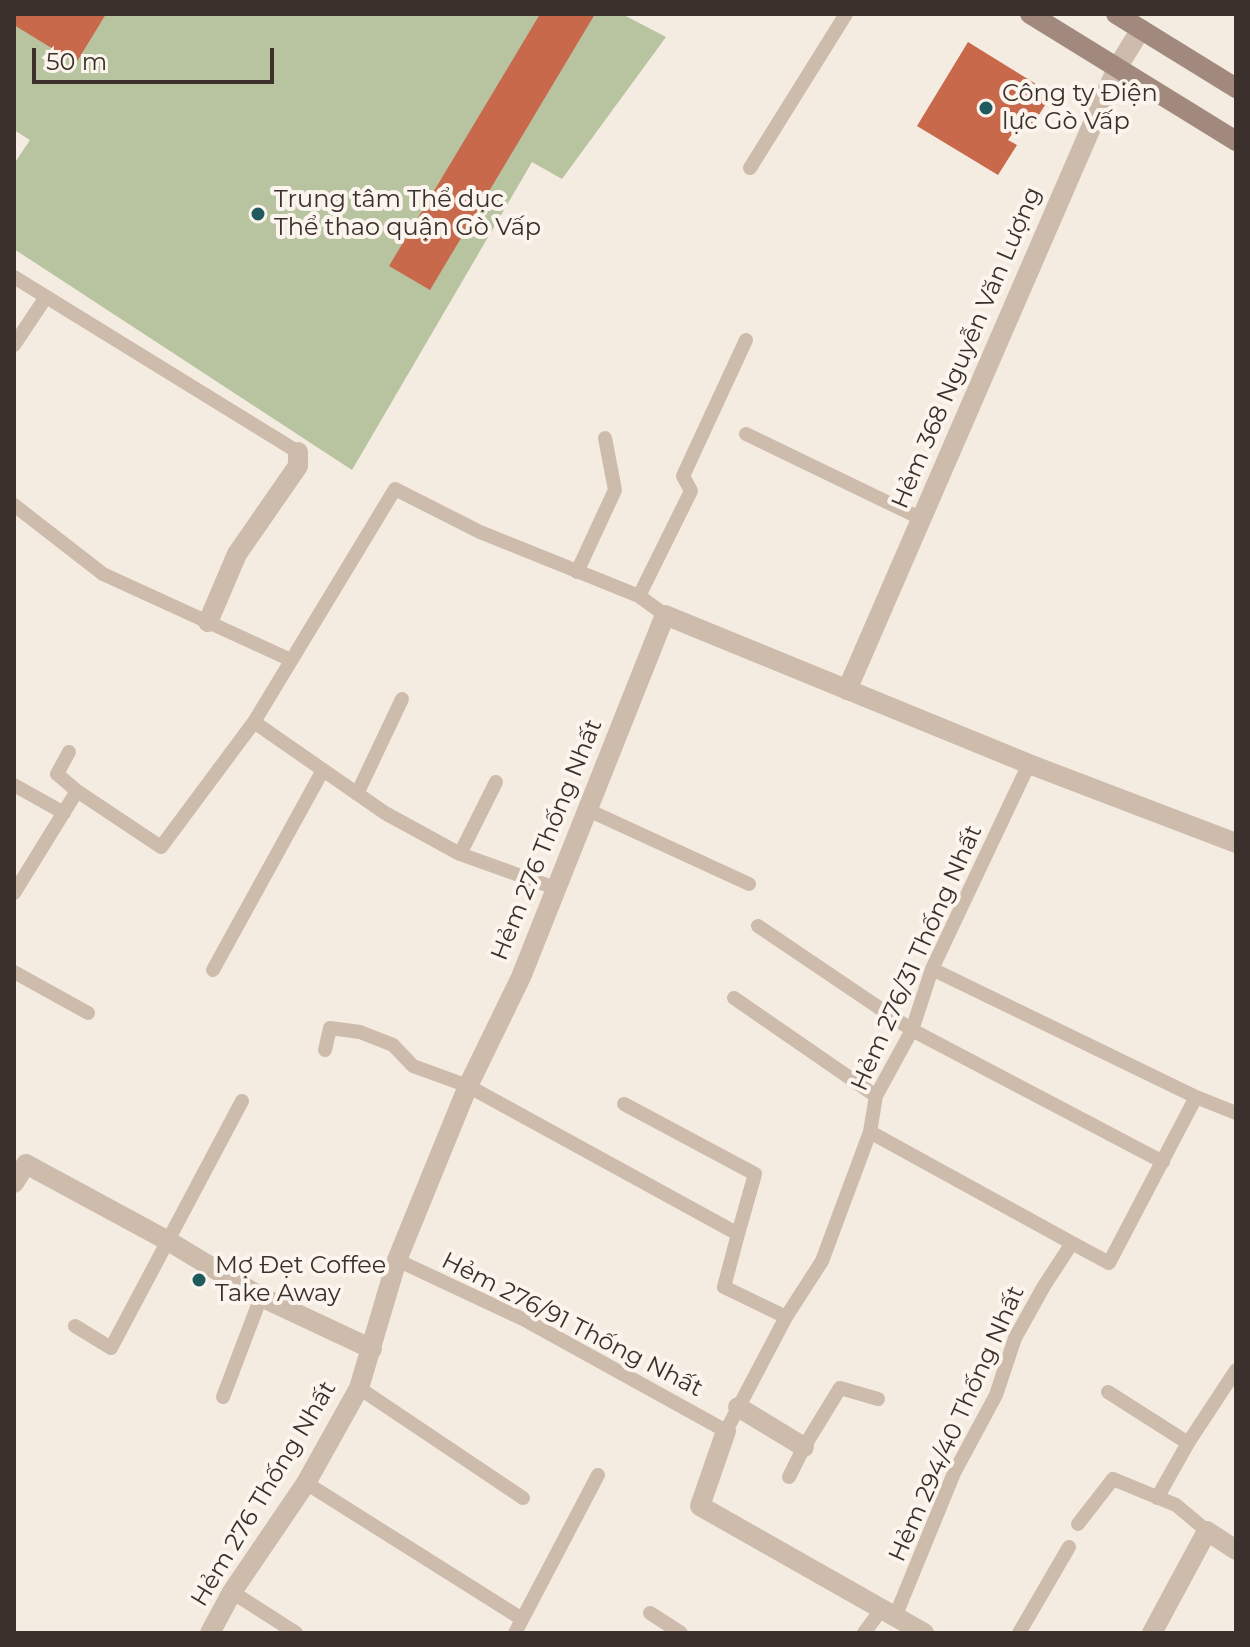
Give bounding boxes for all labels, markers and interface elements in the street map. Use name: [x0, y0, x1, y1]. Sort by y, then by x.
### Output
scale bar: [36, 32, 278, 82]
text: 50 m: [46, 47, 107, 76]
place label: Công ty Điện lực Gò Vấp: [1002, 80, 1158, 136]
marker: Công ty Điện lực Gò Vấp: [977, 99, 995, 117]
street label: Hẻm 368 Nguyễn Văn Lượng: [886, 183, 1048, 513]
place label: Trung tâm Thể dục Thể thao quận Gò Vấp: [274, 186, 541, 242]
marker: Trung tâm Thể dục Thể thao quận Gò Vấp: [249, 205, 267, 223]
street label: Hẻm 276 Thống Nhất: [485, 715, 609, 965]
street label: Hẻm 276/31 Thống Nhất: [845, 821, 989, 1095]
street label: Hẻm 276/91 Thống Nhất: [437, 1247, 707, 1403]
place label: Mợ Đẹt Coffee Take Away: [215, 1252, 386, 1308]
marker: Mợ Đẹt Coffee Take Away: [190, 1271, 208, 1289]
street label: Hẻm 294/40 Thống Nhất: [883, 1282, 1031, 1566]
street label: Hẻm 276 Thống Nhất: [185, 1376, 343, 1612]

